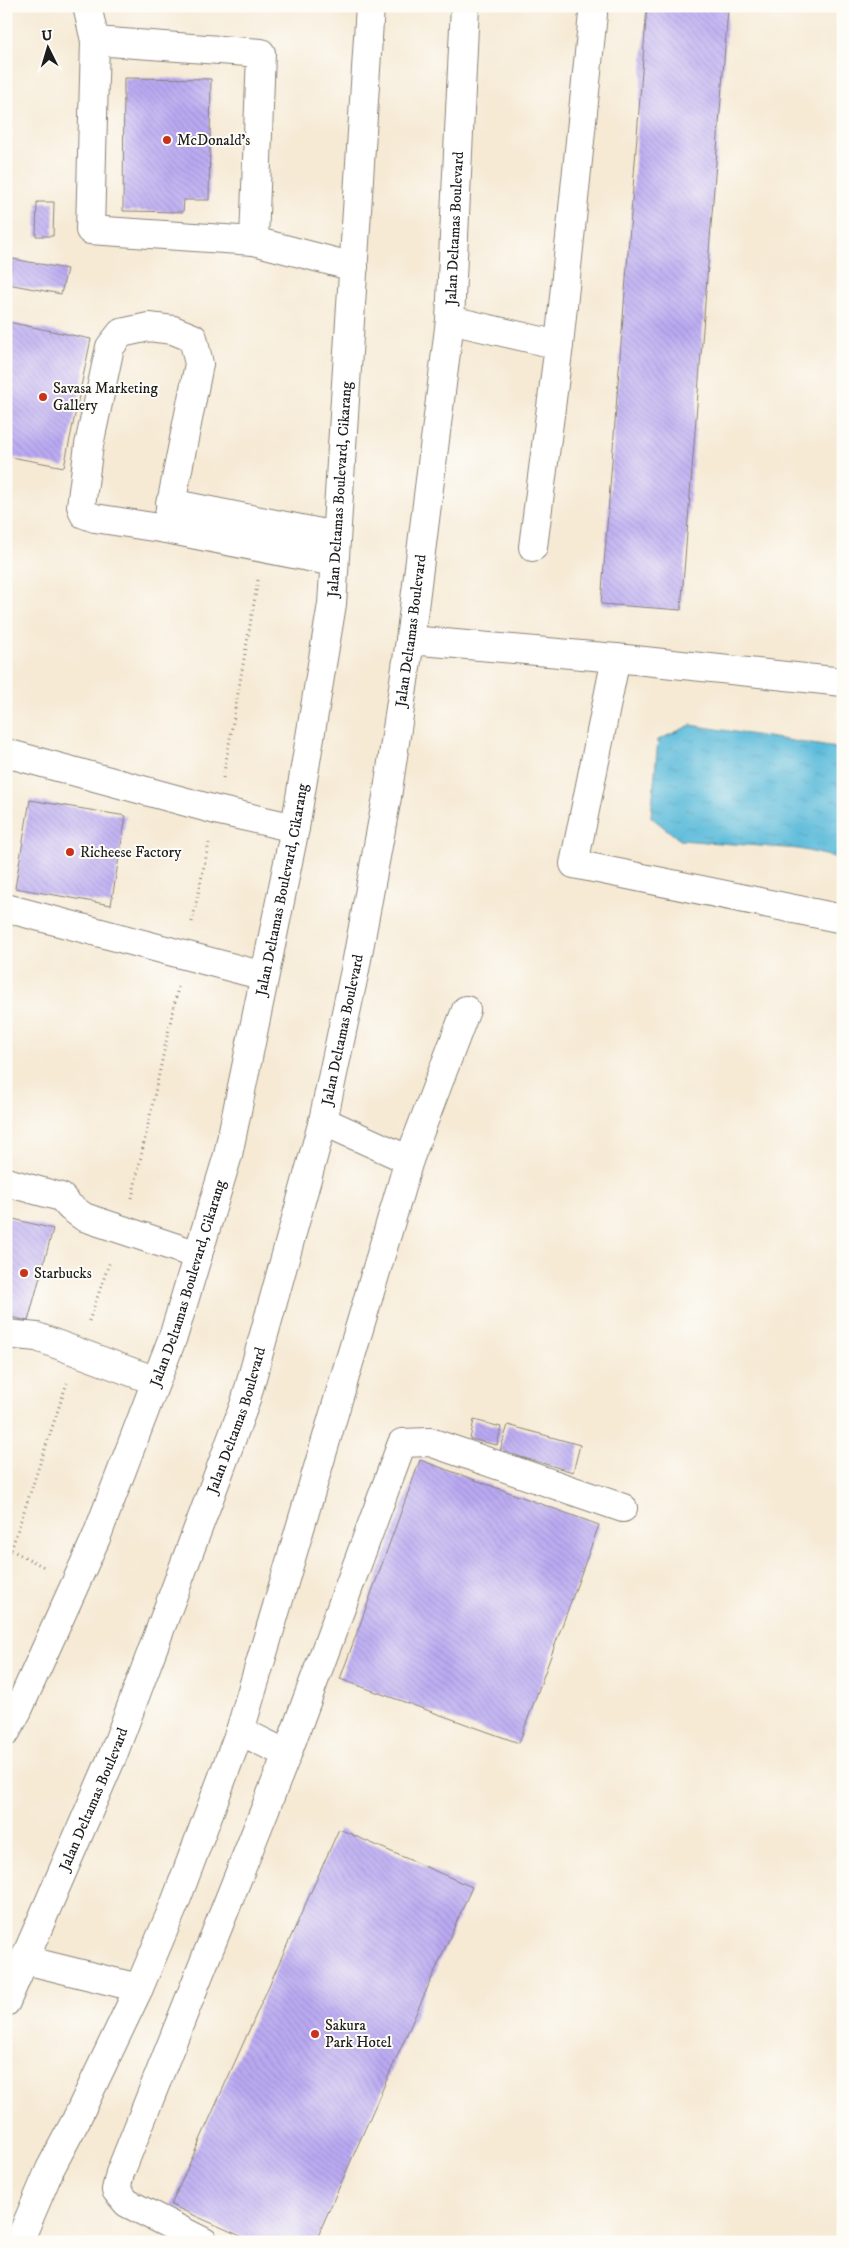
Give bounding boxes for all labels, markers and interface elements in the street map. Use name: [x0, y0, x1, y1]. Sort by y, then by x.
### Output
north arrow: [22, 22, 72, 72]
text: U: [41, 27, 53, 45]
place label: McDonald's: [177, 131, 250, 150]
marker: McDonald's: [161, 134, 173, 146]
street label: Jalan Deltamas Boulevard: [441, 151, 468, 307]
place label: Savasa Marketing Gallery: [53, 379, 158, 415]
street label: Jalan Deltamas Boulevard, Cikarang: [323, 380, 356, 600]
marker: Savasa Marketing Gallery: [37, 391, 49, 403]
street label: Jalan Deltamas Boulevard: [391, 553, 430, 710]
street label: Jalan Deltamas Boulevard, Cikarang: [251, 782, 312, 999]
place label: Richeese Factory: [80, 843, 182, 862]
marker: Richeese Factory: [64, 846, 76, 858]
street label: Jalan Deltamas Boulevard: [317, 952, 367, 1109]
street label: Jalan Deltamas Boulevard, Cikarang: [145, 1177, 230, 1391]
place label: Starbucks: [34, 1264, 92, 1283]
marker: Starbucks: [18, 1267, 30, 1279]
street label: Jalan Deltamas Boulevard: [202, 1344, 270, 1498]
street label: Jalan Deltamas Boulevard: [54, 1724, 132, 1875]
place label: Sakura Park Hotel: [325, 2016, 392, 2052]
marker: Sakura Park Hotel: [309, 2028, 321, 2040]

